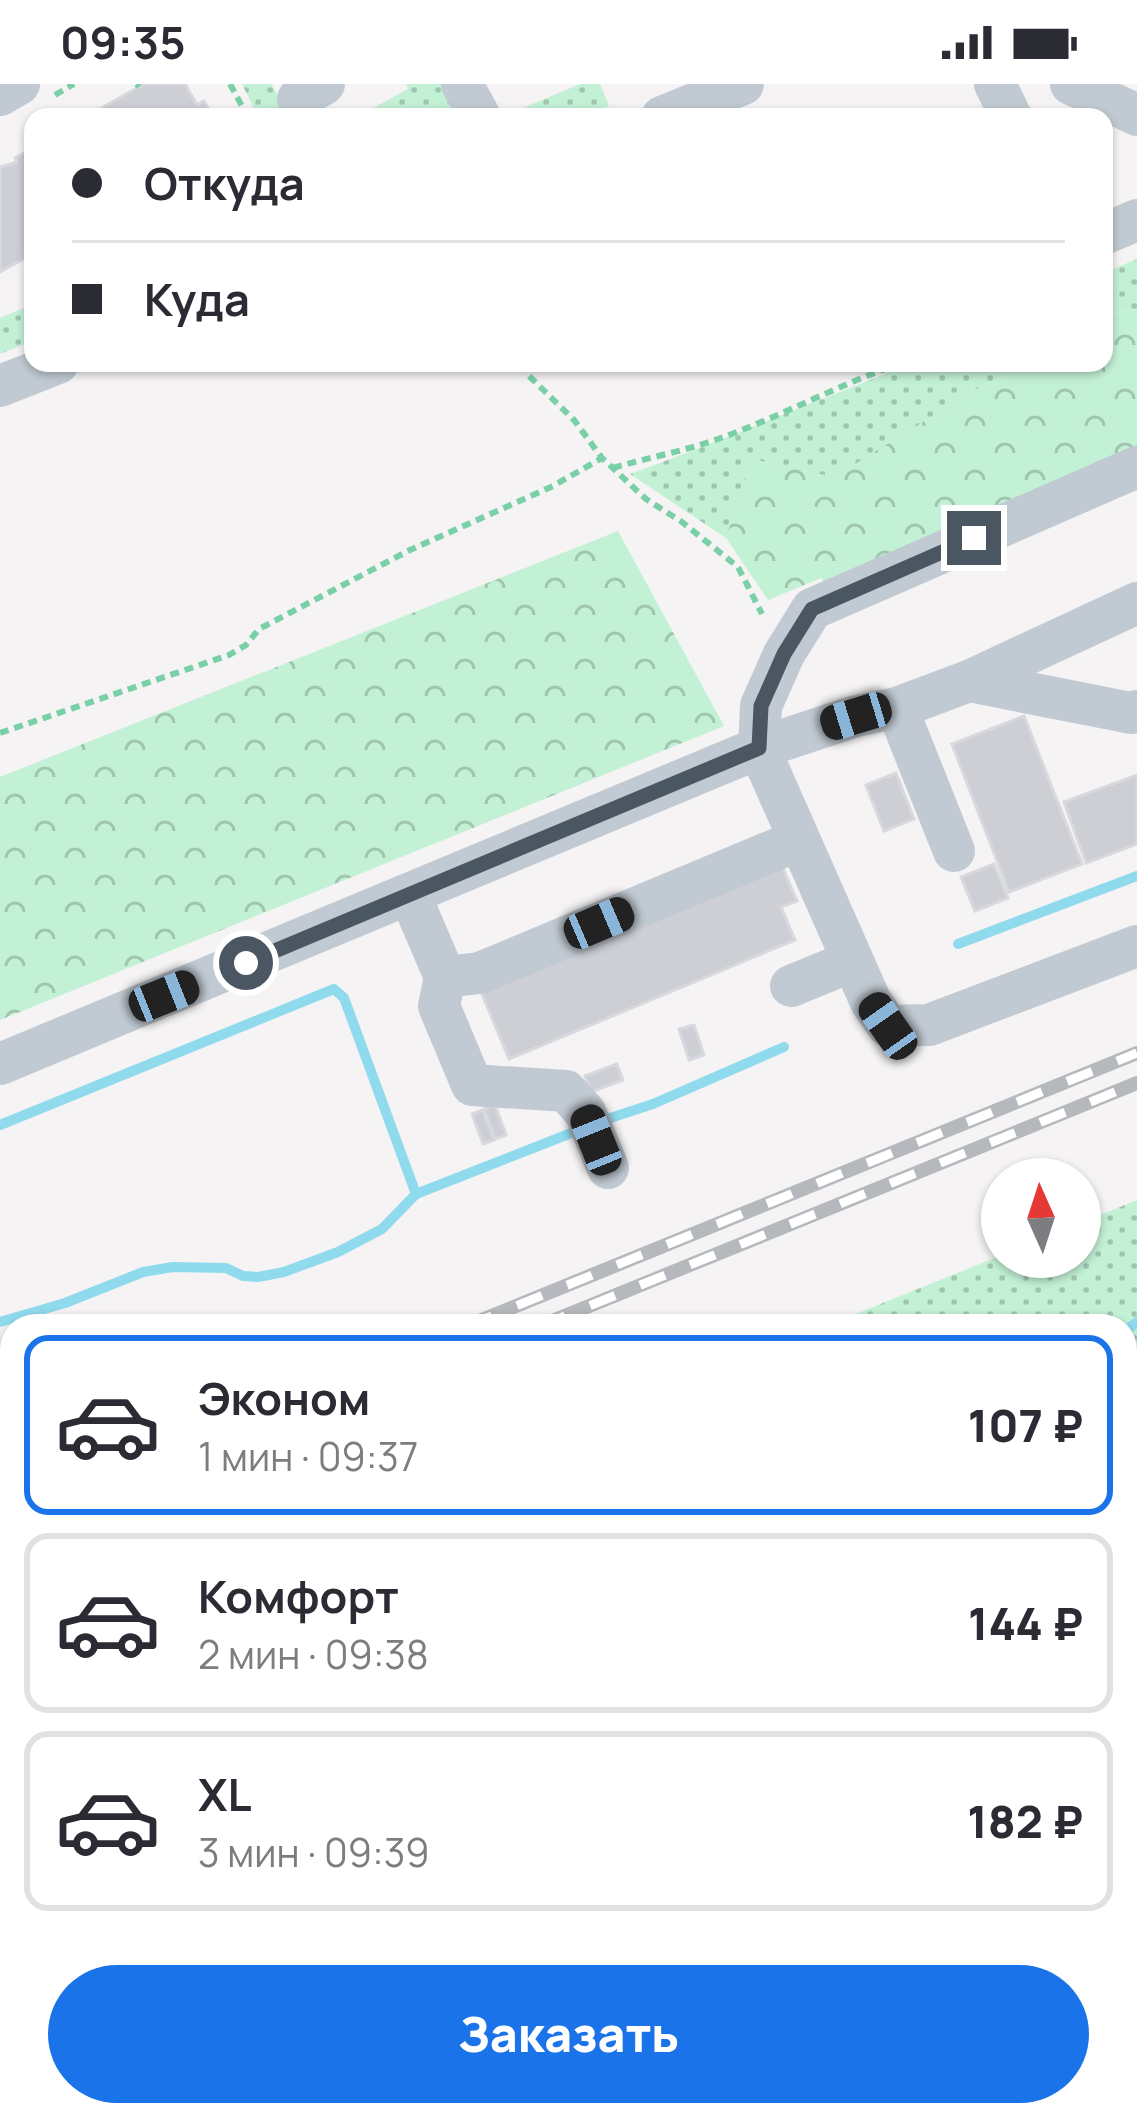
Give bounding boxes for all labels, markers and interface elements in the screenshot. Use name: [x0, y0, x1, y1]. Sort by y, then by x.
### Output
text: 09:35: [60, 11, 186, 73]
text: Откуда: [144, 152, 305, 214]
text: Куда: [144, 268, 250, 330]
route end: [947, 511, 1001, 565]
car: [816, 688, 896, 744]
car: [559, 892, 639, 954]
route start: [219, 936, 273, 990]
car: [124, 966, 204, 1026]
car: [853, 986, 923, 1066]
car: [566, 1100, 626, 1180]
north arrow: [981, 1158, 1101, 1278]
map controls: [981, 1158, 1101, 1278]
text: Эконом: [198, 1367, 370, 1429]
icon: car: [54, 1371, 162, 1479]
text: 107 ₽: [968, 1394, 1083, 1456]
text: 1 мин · 09:37: [198, 1429, 418, 1483]
text: Комфорт: [198, 1565, 399, 1627]
icon: car: [54, 1569, 162, 1677]
text: 144 ₽: [968, 1592, 1083, 1654]
text: 2 мин · 09:38: [198, 1627, 429, 1681]
text: XL: [198, 1763, 252, 1825]
icon: car: [54, 1767, 162, 1875]
text: 182 ₽: [967, 1790, 1083, 1852]
text: 3 мин · 09:39: [198, 1825, 429, 1879]
button: Заказать: [48, 1965, 1089, 2103]

